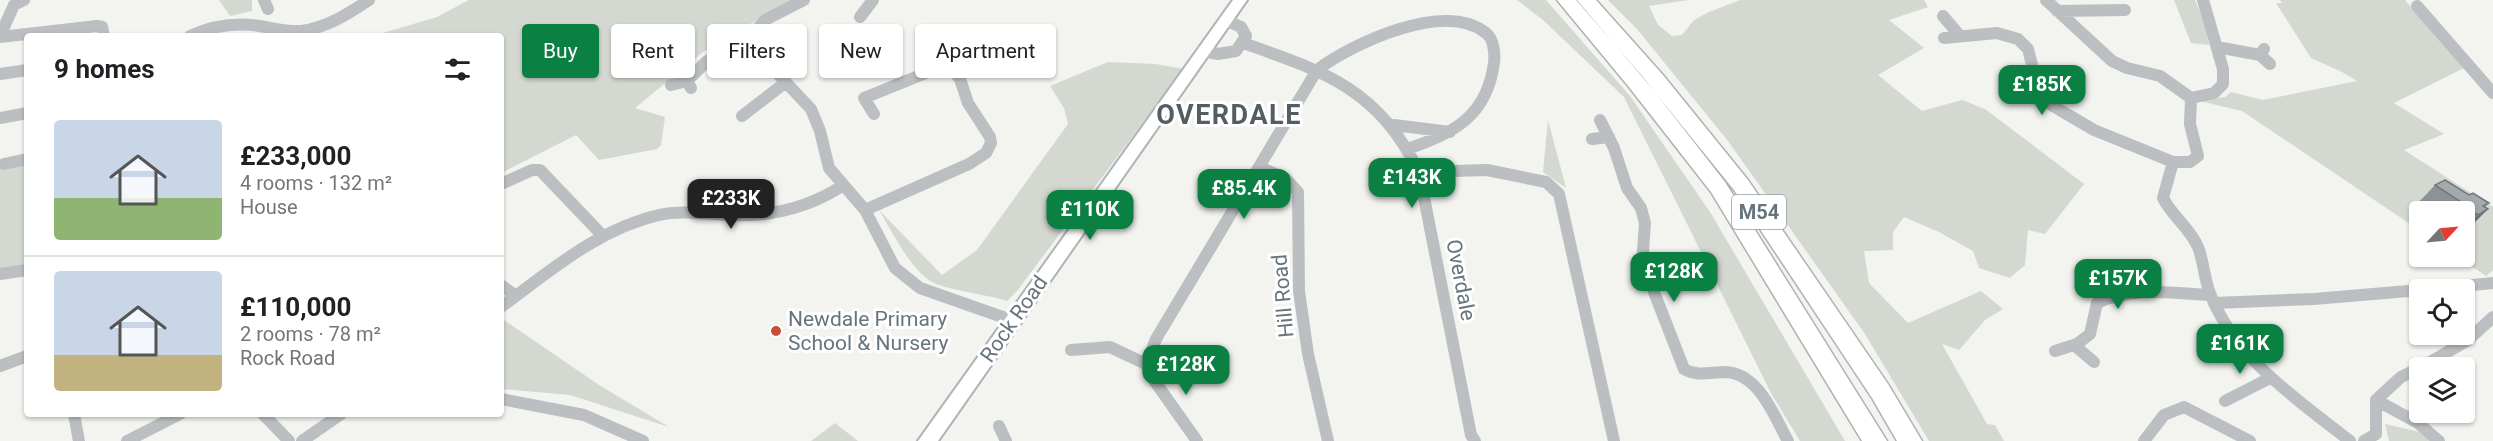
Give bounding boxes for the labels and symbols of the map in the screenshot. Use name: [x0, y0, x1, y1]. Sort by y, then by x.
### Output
pin: £185K: [2000, 65, 2084, 116]
district label: OVERDALE: [1156, 99, 1302, 131]
pin: £143K: [1370, 158, 1454, 209]
pin: £85.4K: [1195, 169, 1293, 220]
pin: £233K: [689, 179, 773, 230]
pin: £110K: [1048, 190, 1132, 241]
road number: M54: [1732, 195, 1786, 229]
north arrow: [2409, 201, 2475, 267]
street label: Overdale: [1441, 237, 1481, 323]
pin: £128K: [1632, 252, 1716, 303]
street label: Hill Road: [1267, 253, 1299, 339]
pin: £157K: [2076, 259, 2160, 310]
street label: Rock Road: [976, 271, 1052, 367]
place label: Newdale Primary School & Nursery: [788, 307, 949, 355]
marker: Newdale Primary School & Nursery: [769, 324, 783, 338]
pin: £161K: [2198, 324, 2282, 375]
pin: £128K: [1144, 345, 1228, 396]

